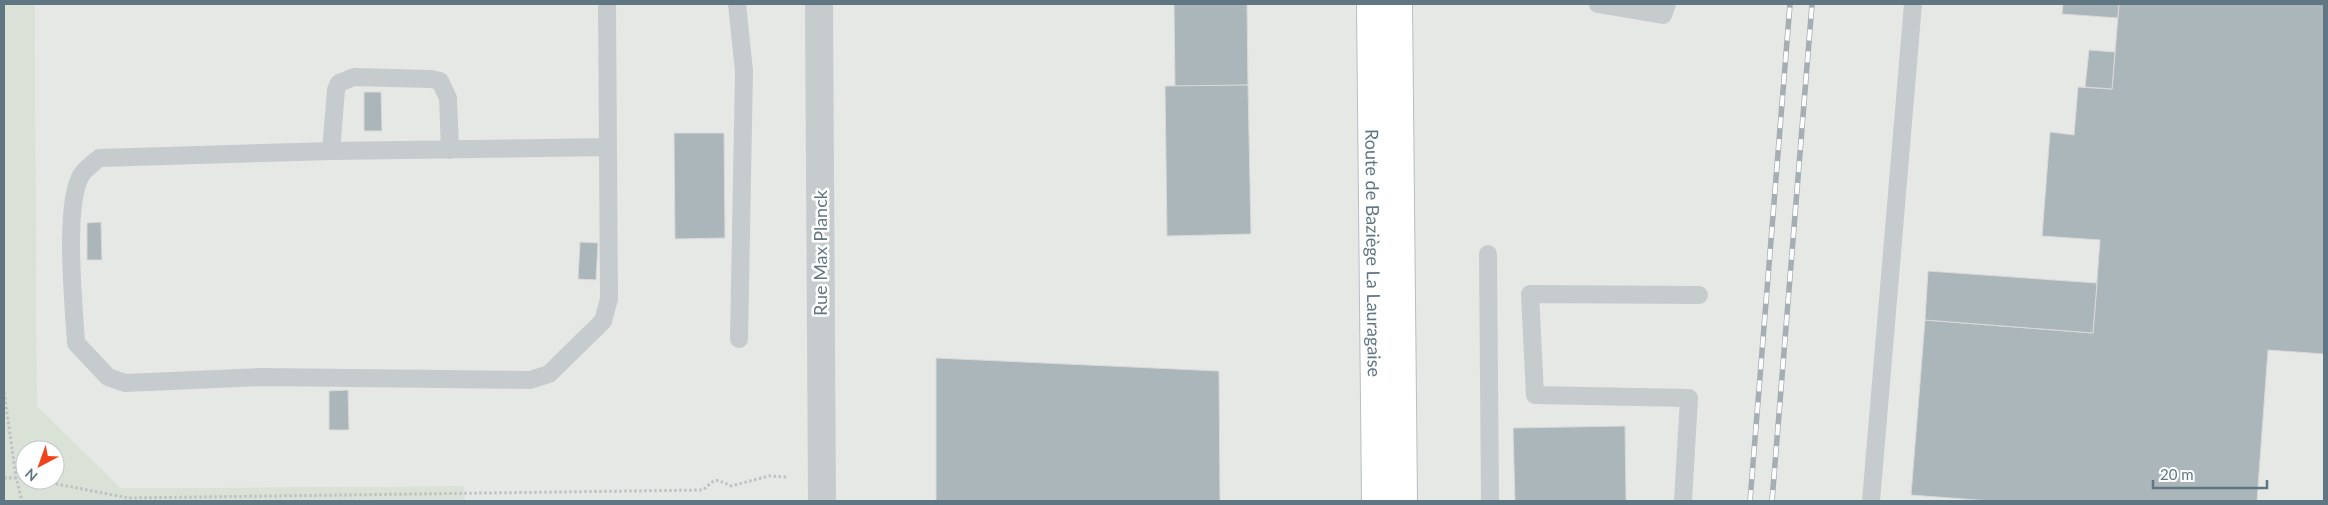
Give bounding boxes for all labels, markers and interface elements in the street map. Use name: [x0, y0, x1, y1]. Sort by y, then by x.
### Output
street label: Route de Baziège La Lauragaise: [1361, 129, 1386, 377]
street label: Rue Max Planck: [809, 189, 831, 316]
north arrow: [15, 440, 65, 490]
scale bar: [2153, 458, 2267, 490]
text: N: [21, 465, 41, 485]
text: 20 m: [2160, 465, 2194, 483]

